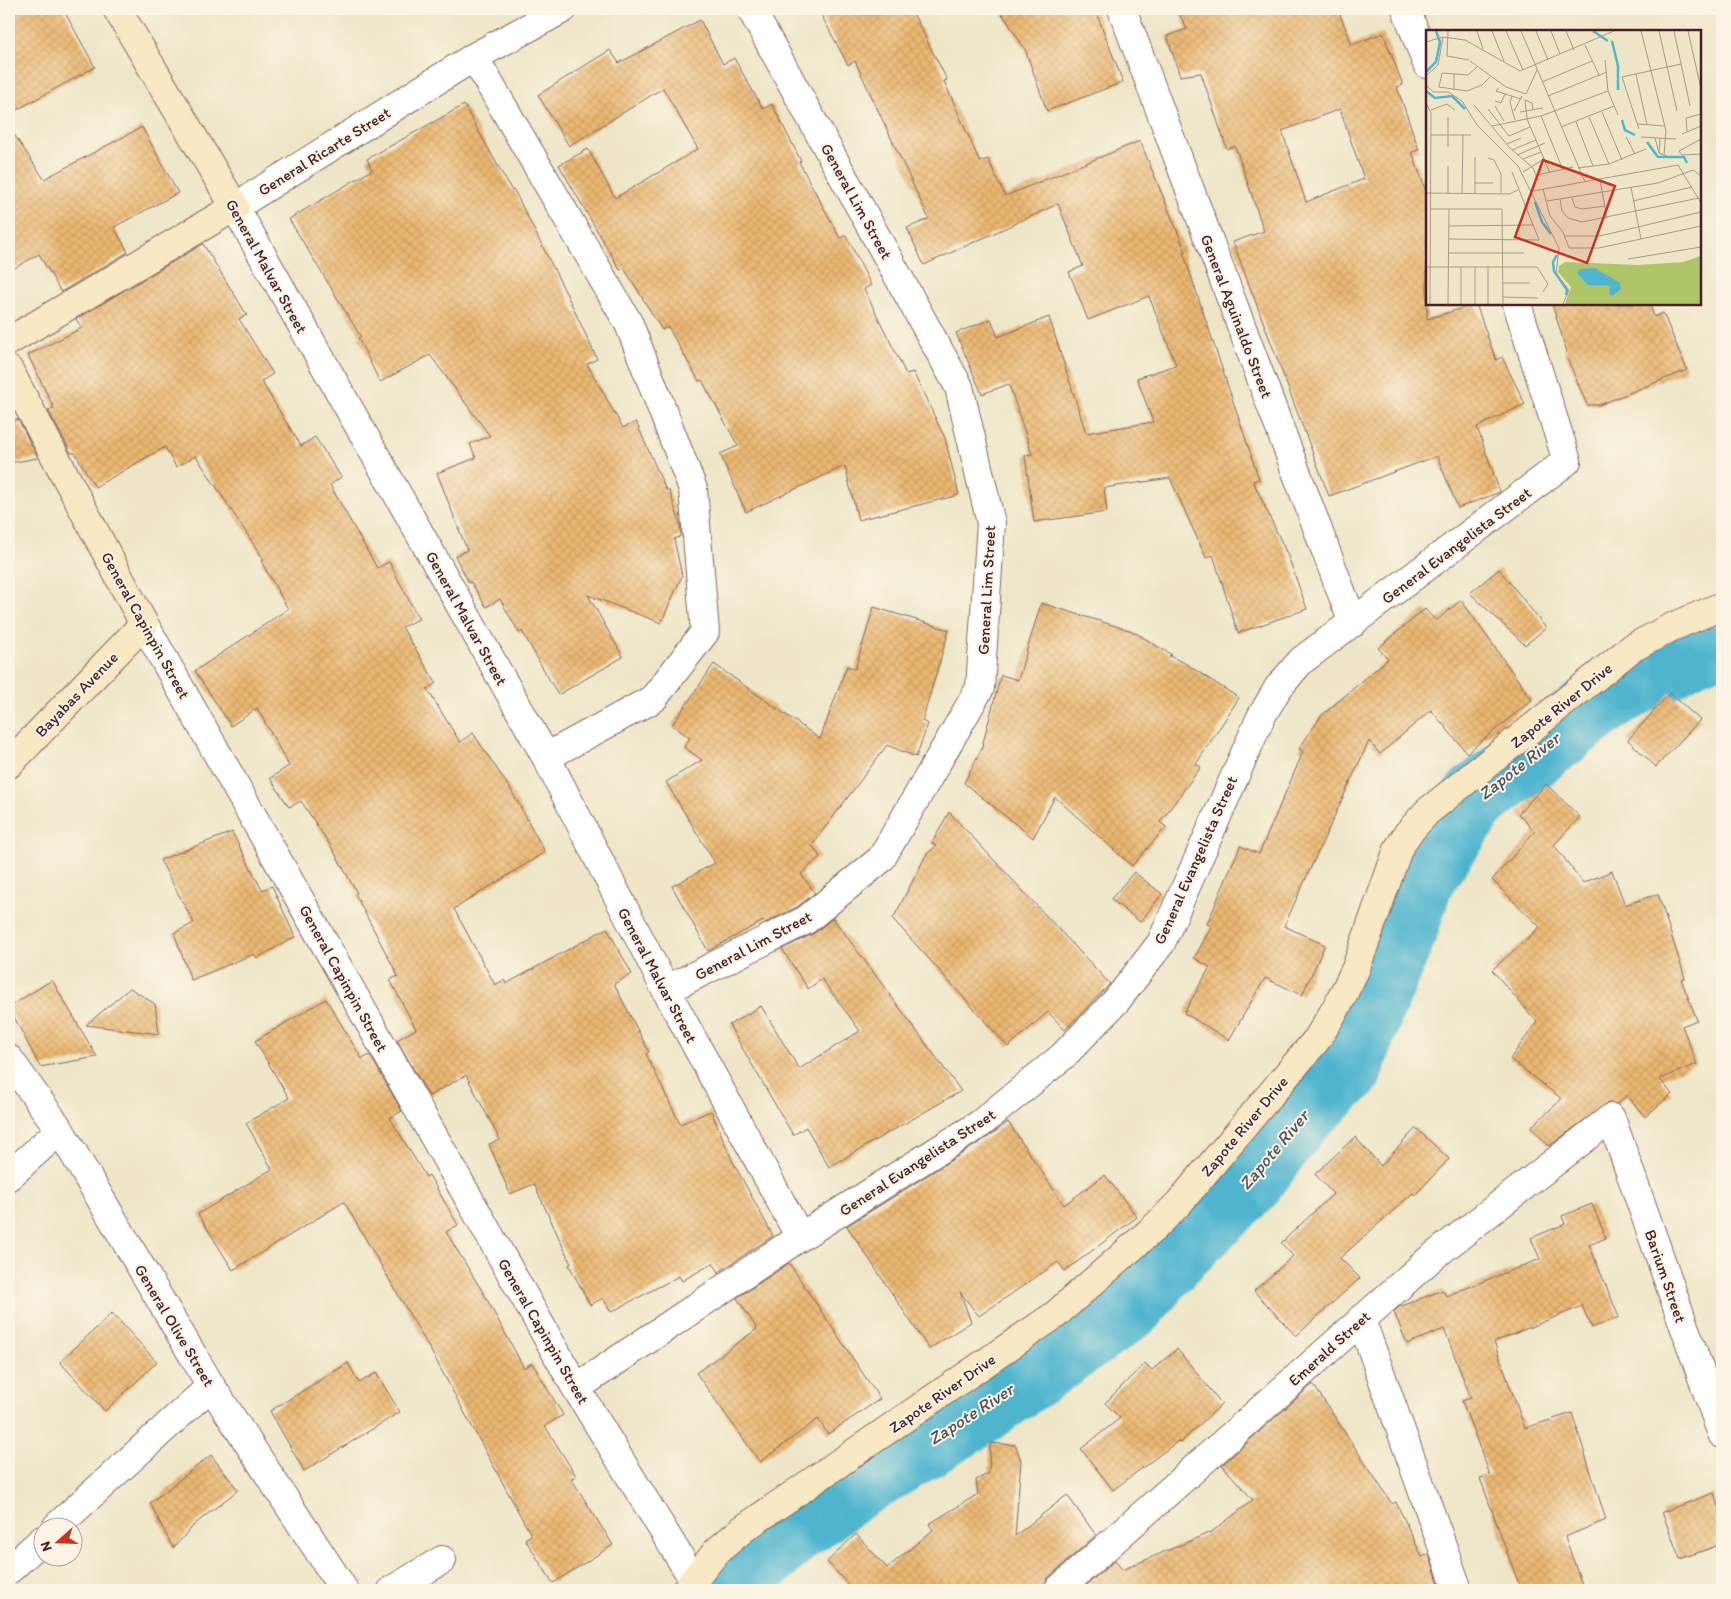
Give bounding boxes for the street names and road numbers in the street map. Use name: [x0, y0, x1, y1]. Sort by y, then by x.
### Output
street label: General Ricarte Street: [255, 103, 394, 200]
street label: General Lim Street: [817, 140, 896, 263]
street label: General Malvar Street: [222, 196, 311, 337]
street label: General Aguinaldo Street: [1197, 232, 1277, 401]
street label: General Evangelista Street: [1378, 483, 1535, 608]
street label: General Lim Street: [974, 525, 999, 655]
street label: General Capinpin Street: [97, 548, 194, 702]
street label: General Malvar Street: [422, 548, 511, 689]
street label: Bayabas Avenue: [31, 647, 122, 741]
street label: Zapote River Drive: [1507, 659, 1616, 752]
street label: General Evangelista Street: [1150, 773, 1241, 947]
street label: General Capinpin Street: [295, 901, 392, 1055]
street label: General Malvar Street: [614, 904, 701, 1046]
street label: General Lim Street: [692, 907, 815, 984]
street label: Zapote River Drive: [1196, 1072, 1292, 1180]
street label: General Evangelista Street: [836, 1105, 999, 1220]
street label: Barium Street: [1641, 1227, 1690, 1325]
street label: General Capinpin Street: [494, 1255, 593, 1408]
street label: General Olive Street: [131, 1261, 219, 1390]
street label: Emerald Street: [1285, 1307, 1374, 1390]
street label: Zapote River Drive: [885, 1349, 999, 1437]

